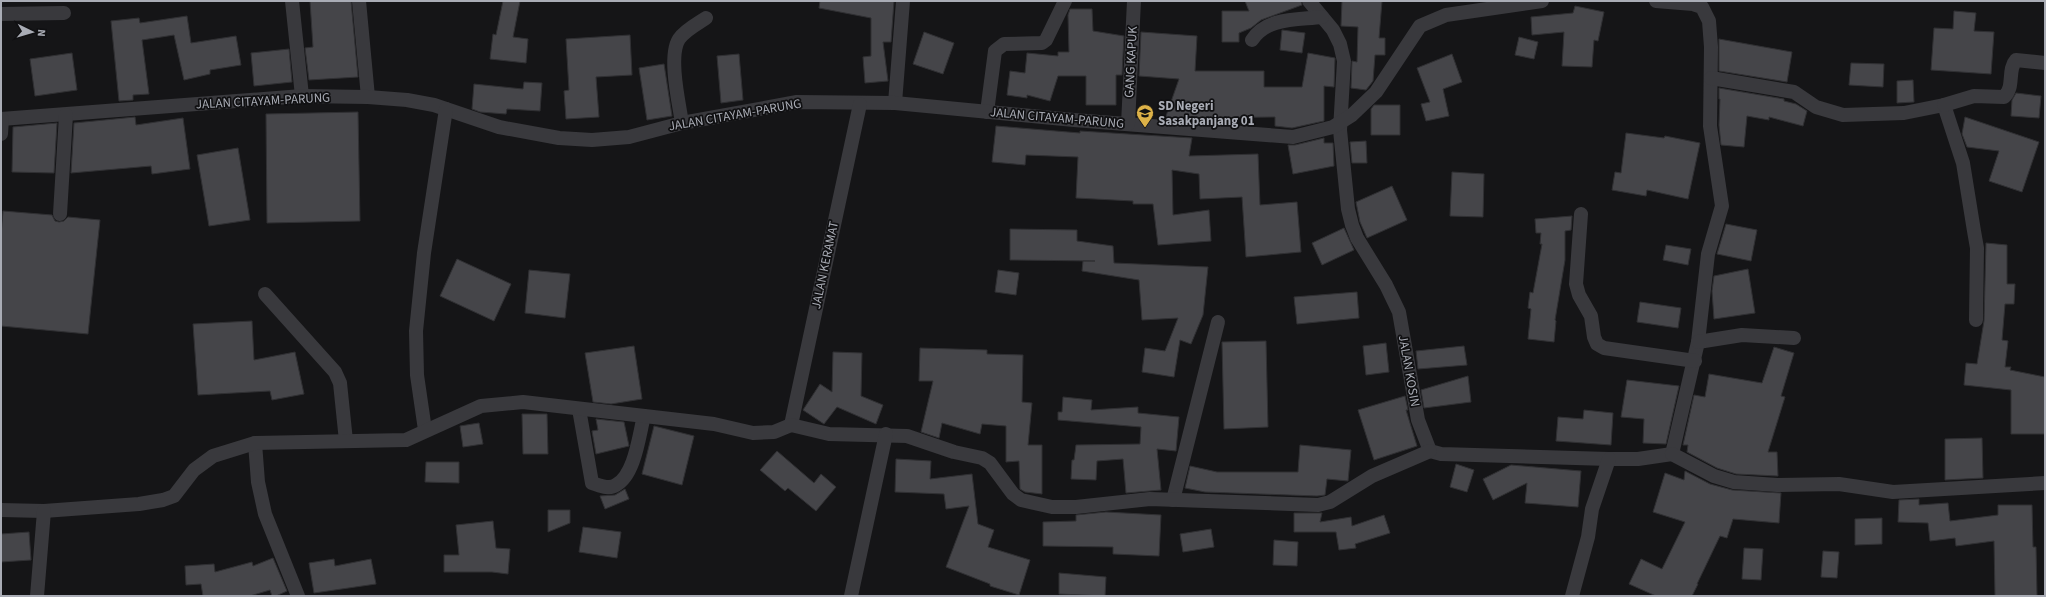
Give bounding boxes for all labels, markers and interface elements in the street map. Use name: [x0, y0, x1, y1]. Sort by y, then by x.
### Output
north arrow: [12, 12, 52, 52]
street label: GANG KAPUK: [1120, 25, 1142, 98]
text: N: [34, 29, 49, 37]
street label: JALAN CITAYAM-PARUNG: [195, 88, 331, 114]
street label: JALAN CITAYAM-PARUNG: [667, 94, 803, 136]
place label: SD Negeri Sasakpanjang 01: [1158, 97, 1255, 130]
street label: JALAN CITAYAM-PARUNG: [989, 103, 1125, 133]
school or university icon: SD Negeri Sasakpanjang 01: [1135, 103, 1155, 128]
street label: JALAN KERAMAT: [807, 219, 843, 311]
street label: JALAN KOSIN: [1394, 334, 1424, 408]

